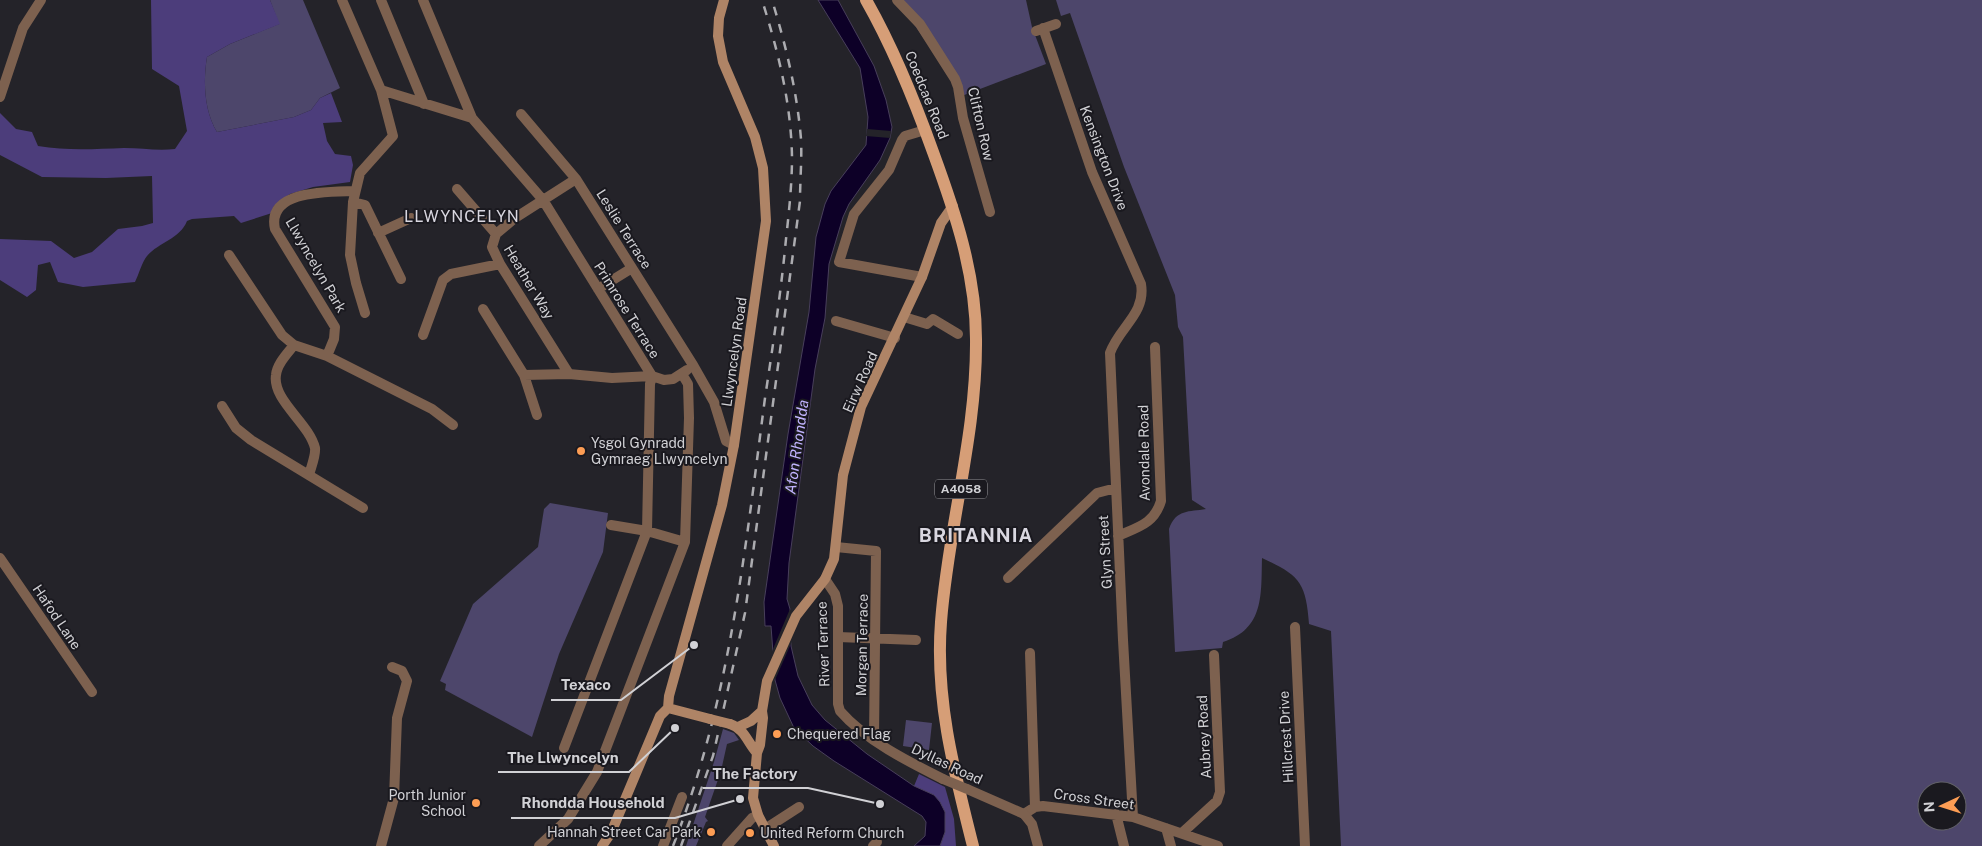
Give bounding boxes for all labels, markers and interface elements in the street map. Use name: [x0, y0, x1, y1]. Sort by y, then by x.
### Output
street label: Coedcae Road: [902, 49, 952, 141]
street label: Clifton Row: [965, 86, 997, 162]
street label: Kensington Drive: [1077, 103, 1131, 213]
street label: Leslie Terrace: [593, 186, 655, 272]
district label: LLWYNCELYN: [404, 207, 520, 226]
street label: Llwyncelyn Park: [282, 215, 350, 315]
street label: Heather Way: [501, 242, 558, 322]
street label: Primrose Terrace: [591, 259, 663, 361]
street label: Llwyncelyn Road: [718, 296, 750, 408]
street label: Eirw Road: [839, 349, 881, 415]
water label: Afon Rhondda: [781, 399, 812, 495]
street label: Avondale Road: [1135, 405, 1153, 501]
place label: Ysgol Gynradd Gymraeg Llwyncelyn: [591, 435, 728, 467]
marker: Ysgol Gynradd Gymraeg Llwyncelyn: [575, 445, 587, 457]
road number: A4058: [935, 479, 987, 498]
street label: Glyn Street: [1095, 515, 1115, 589]
district label: BRITANNIA: [919, 524, 1033, 546]
street label: Hafod Lane: [29, 581, 85, 653]
street label: Morgan Terrace: [853, 594, 871, 696]
street label: River Terrace: [814, 601, 832, 687]
callout: Texaco: [551, 670, 621, 700]
text: Texaco: [561, 676, 611, 693]
street label: Hillcrest Drive: [1276, 690, 1296, 783]
street label: Aubrey Road: [1194, 695, 1214, 779]
place label: Chequered Flag: [787, 726, 891, 742]
marker: Chequered Flag: [771, 728, 783, 740]
street label: Dyllas Road: [909, 741, 985, 787]
callout: The Llwyncelyn: [498, 742, 629, 772]
text: The Llwyncelyn: [507, 749, 619, 766]
callout: The Factory: [703, 758, 808, 788]
text: The Factory: [712, 765, 798, 782]
north arrow: [1917, 781, 1967, 831]
street label: Cross Street: [1053, 785, 1135, 813]
place label: Porth Junior School: [389, 787, 466, 819]
callout: Rhondda Household: [511, 788, 675, 818]
text: Rhondda Household: [521, 794, 665, 811]
marker: Porth Junior School: [470, 797, 482, 809]
text: N: [1921, 801, 1937, 813]
place label: Hannah Street Car Park: [547, 824, 701, 840]
place label: United Reform Church: [760, 825, 904, 841]
marker: Hannah Street Car Park: [705, 826, 717, 838]
marker: United Reform Church: [744, 827, 756, 839]

